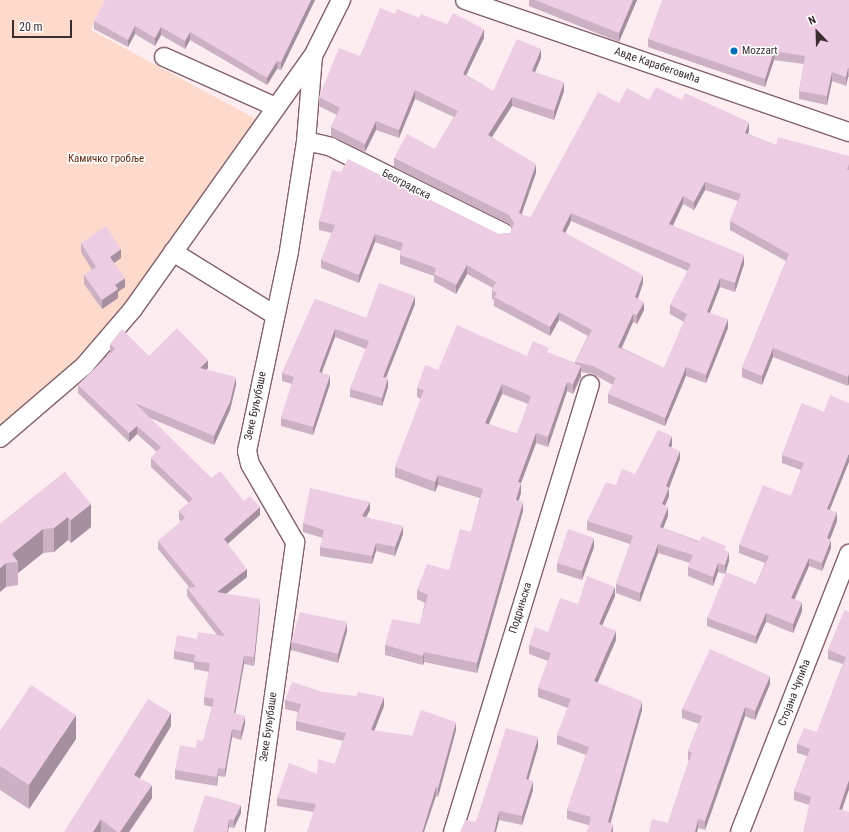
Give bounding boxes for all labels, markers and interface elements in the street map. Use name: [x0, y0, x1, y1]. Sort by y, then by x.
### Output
scale bar: [14, 12, 74, 38]
north arrow: [797, 12, 837, 52]
text: N: [806, 13, 818, 28]
text: 20 m: [19, 20, 43, 34]
place label: Mozzart: [742, 44, 778, 58]
street label: Авде Карабеговића: [613, 45, 701, 87]
marker: Mozzart: [729, 46, 739, 56]
park label: Камичко гробље: [68, 152, 144, 166]
street label: Београдска: [379, 167, 433, 203]
street label: Зеке Буљубаше: [242, 370, 270, 442]
street label: Подрињска: [507, 581, 535, 635]
street label: Стојана Чупића: [776, 658, 814, 728]
street label: Зеке Буљубаше: [258, 691, 280, 763]

